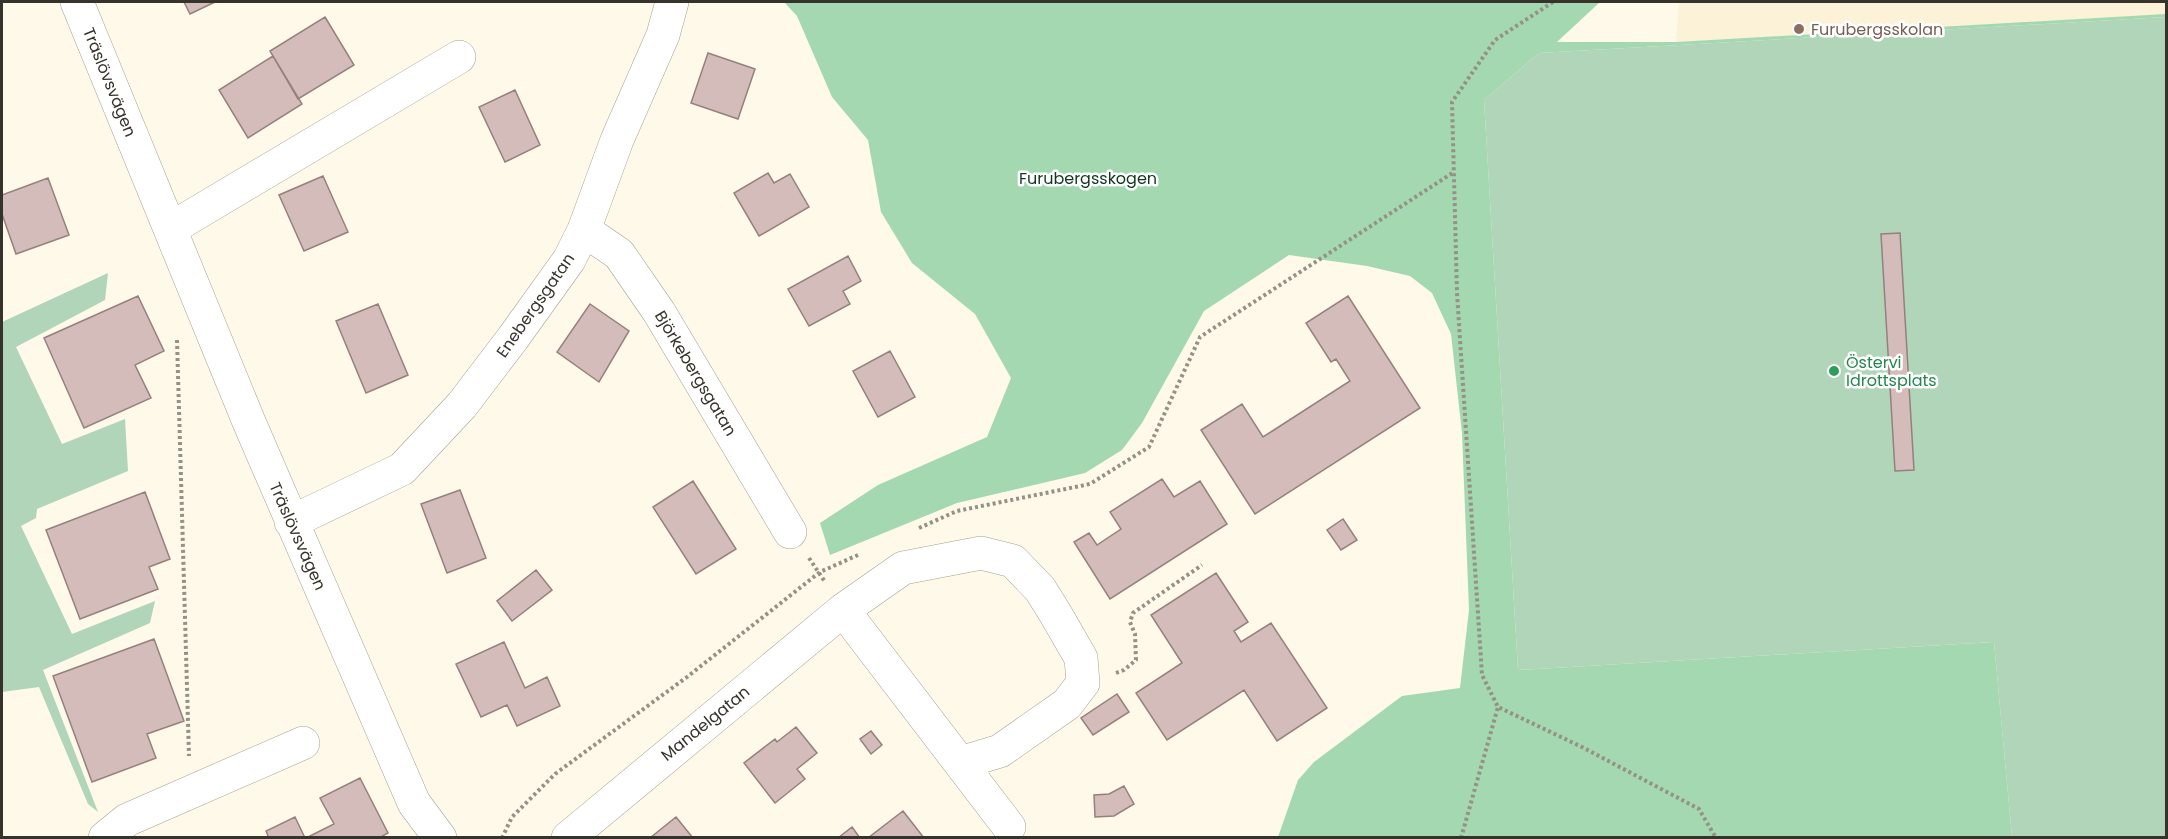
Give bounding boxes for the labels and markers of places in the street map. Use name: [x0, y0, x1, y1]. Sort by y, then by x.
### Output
place label: Furubergsskolan: [1811, 18, 1943, 41]
marker: Furubergsskolan: [1792, 22, 1806, 36]
place label: Östervi Idrottsplats: [1846, 351, 1937, 392]
marker: Östervi Idrottsplats: [1827, 364, 1841, 378]

